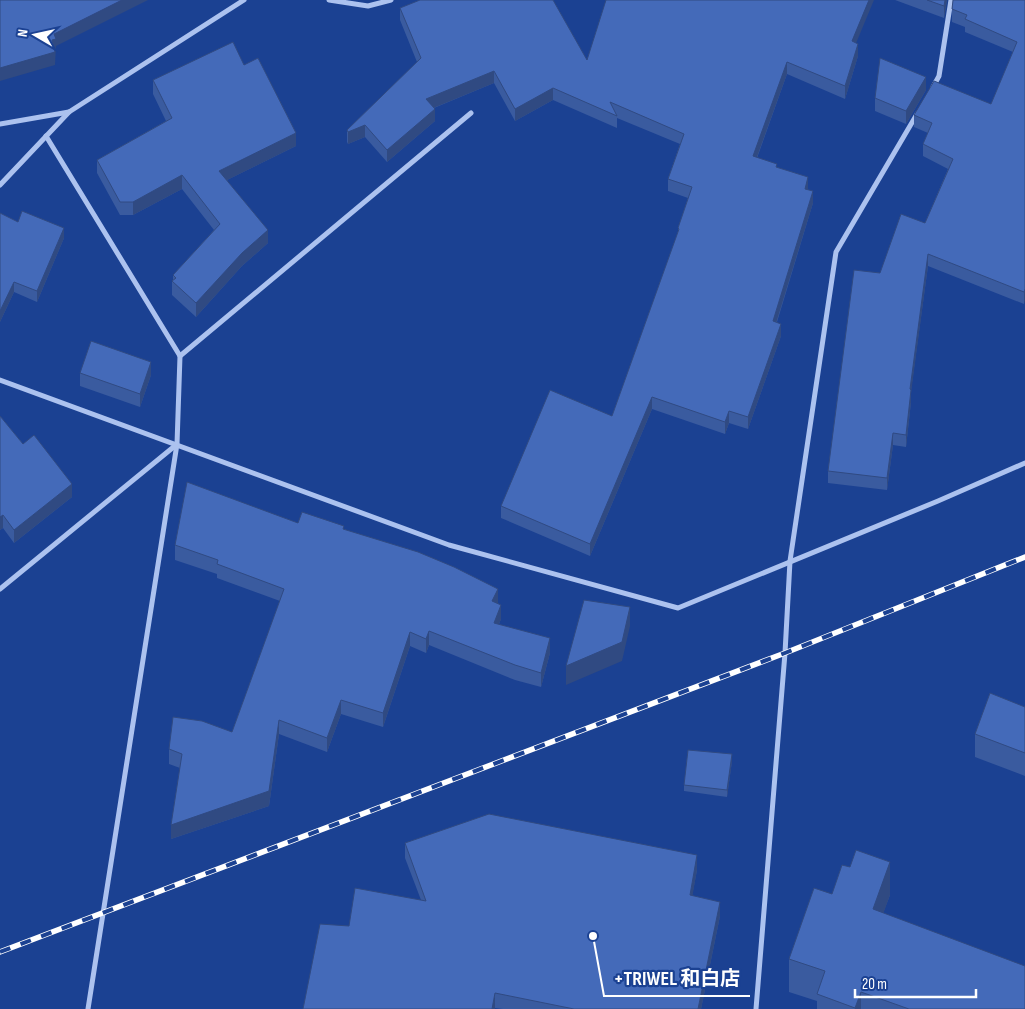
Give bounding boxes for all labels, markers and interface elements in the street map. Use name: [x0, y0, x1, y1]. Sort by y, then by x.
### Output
north arrow: [10, 10, 60, 60]
text: N: [14, 28, 32, 38]
callout: +TRIWEL 和白店: [604, 961, 750, 996]
scale bar: [855, 966, 976, 998]
text: +TRIWEL 和白店: [614, 967, 740, 991]
text: 20 m: [862, 975, 887, 994]

